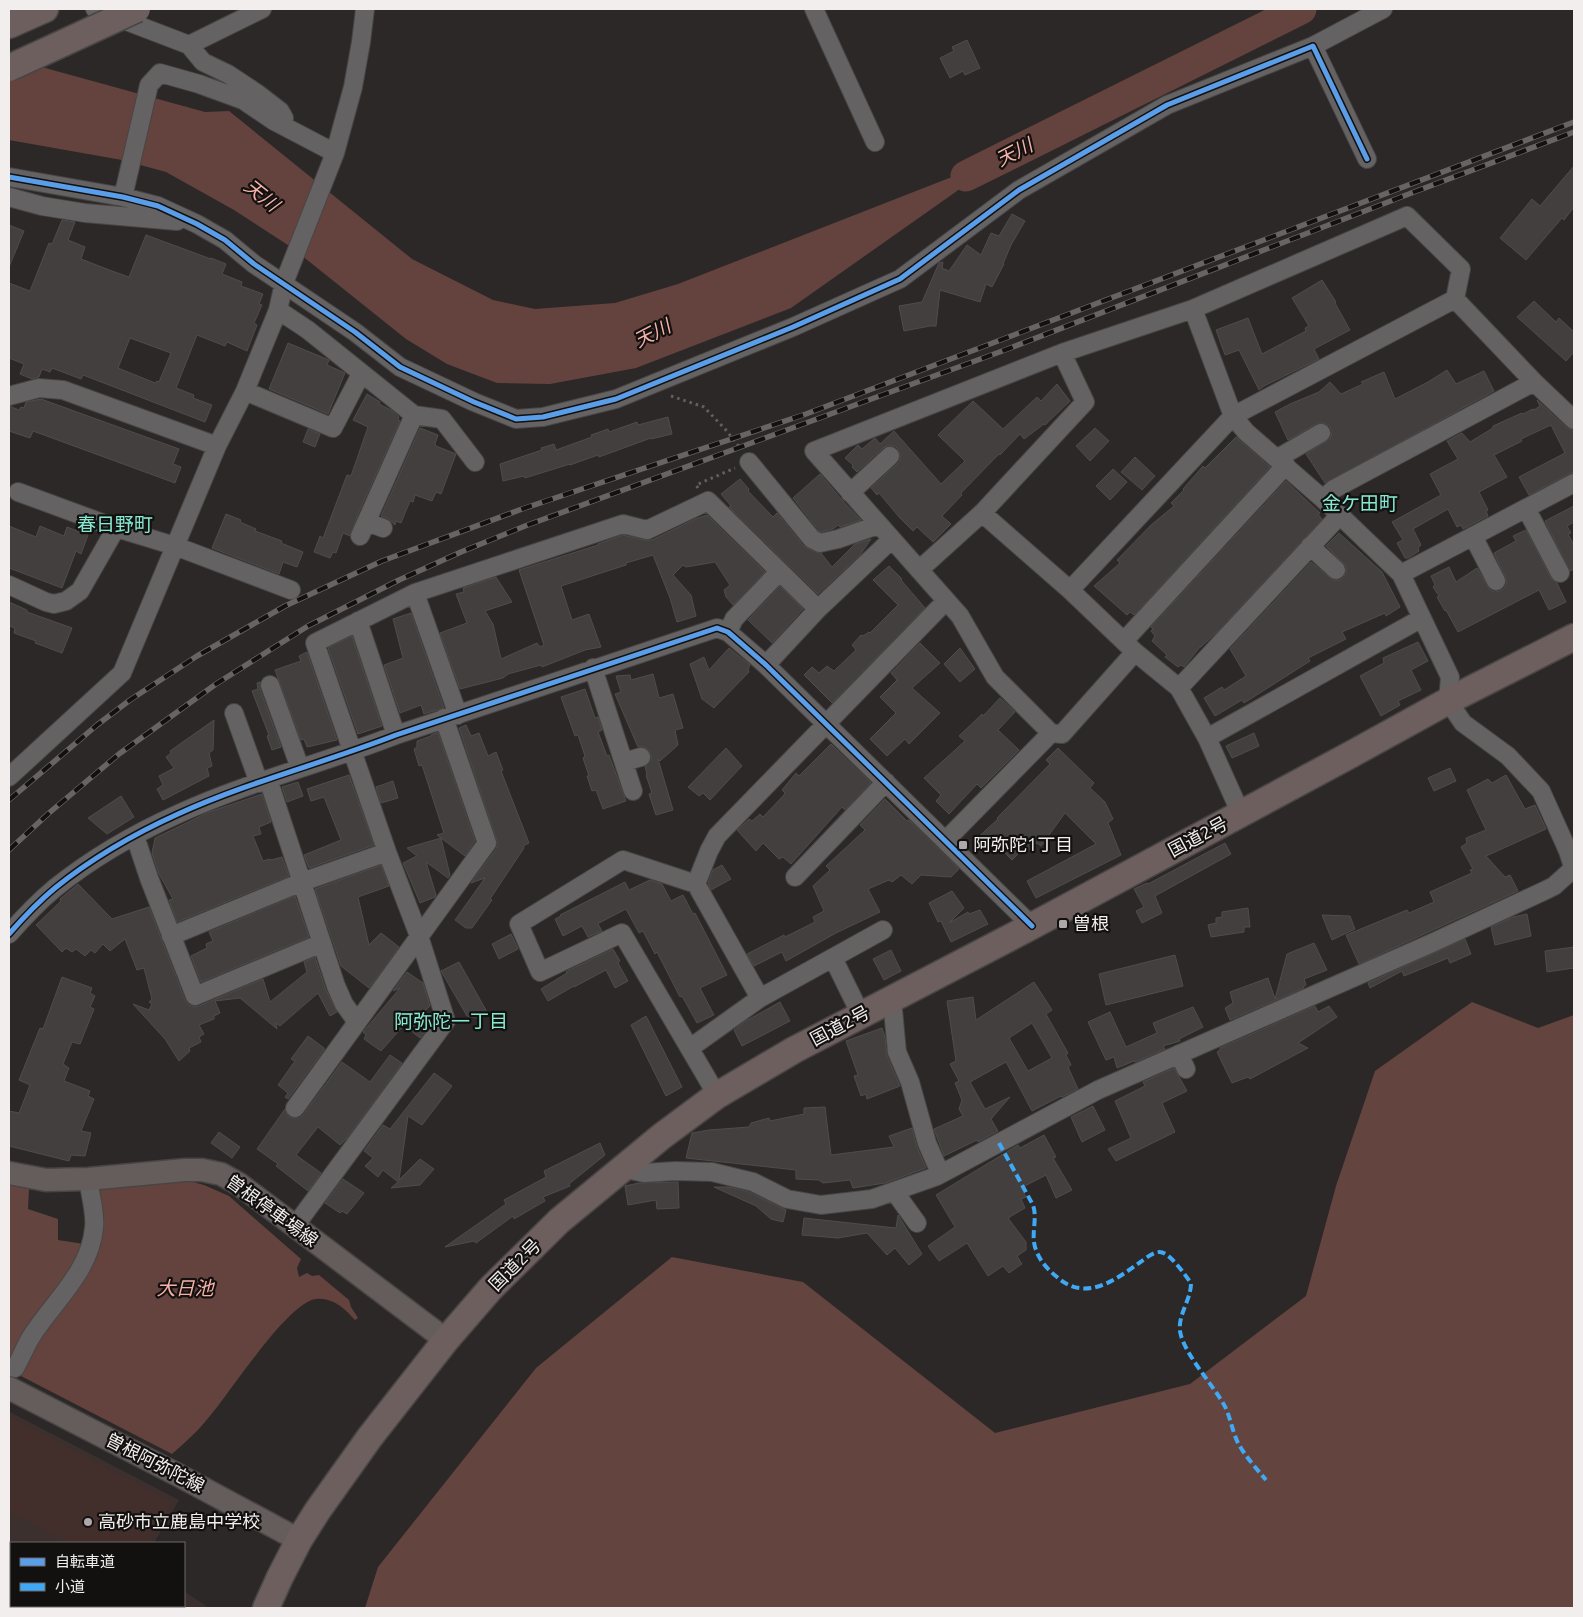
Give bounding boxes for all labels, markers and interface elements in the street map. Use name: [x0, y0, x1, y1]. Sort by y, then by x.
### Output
water label: 天川: [992, 133, 1038, 170]
water label: 天川: [240, 174, 285, 217]
water label: 天川: [630, 314, 676, 351]
district label: 金ケ田町: [1322, 492, 1398, 514]
district label: 春日野町: [77, 513, 153, 535]
street label: 国道2号: [1165, 812, 1231, 860]
place label: 阿弥陀1丁目: [973, 834, 1073, 854]
marker: 阿弥陀1丁目: [957, 839, 969, 851]
place label: 曽根: [1073, 913, 1109, 933]
marker: 曽根: [1057, 918, 1069, 930]
street label: 国道2号: [807, 1001, 873, 1049]
district label: 阿弥陀一丁目: [394, 1010, 508, 1032]
street label: 曽根停車場線: [223, 1170, 322, 1250]
street label: 国道2号: [485, 1235, 544, 1294]
water label: 大日池: [156, 1277, 215, 1299]
street label: 曽根阿弥陀線: [103, 1429, 208, 1496]
place label: 高砂市立鹿島中学校: [98, 1511, 260, 1531]
marker: 高砂市立鹿島中学校: [82, 1516, 94, 1528]
legend: [10, 1542, 185, 1607]
text: 自転車道: [55, 1553, 115, 1570]
text: 小道: [55, 1578, 85, 1595]

